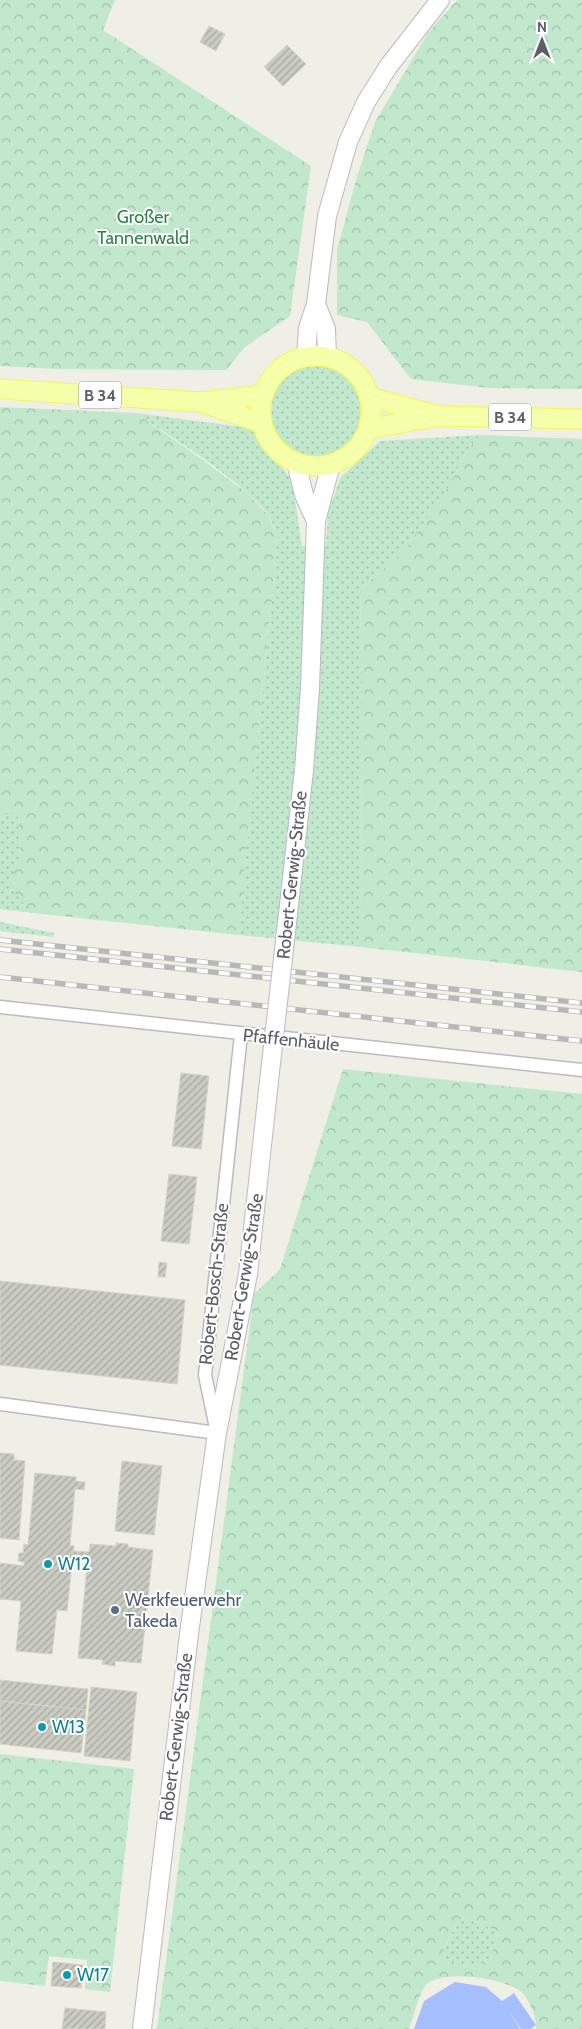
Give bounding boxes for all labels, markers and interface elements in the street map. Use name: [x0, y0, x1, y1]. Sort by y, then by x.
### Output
north arrow: [517, 15, 567, 65]
text: N: [537, 18, 547, 36]
park label: Großer Tannenwald: [97, 206, 189, 249]
road number: B 34: [79, 382, 121, 408]
road number: B 34: [489, 404, 531, 431]
street label: Robert-Gerwig-Straße: [272, 790, 312, 960]
street label: Pfaffenhäule: [242, 1024, 340, 1056]
street label: Robert-Gerwig-Straße: [220, 1192, 268, 1362]
street label: Robert-Bosch-Straße: [195, 1202, 233, 1366]
place label: W12: [58, 1553, 90, 1575]
marker: W12: [42, 1558, 54, 1570]
place label: Werkfeuerwehr Takeda: [125, 1589, 242, 1632]
marker: Werkfeuerwehr Takeda: [109, 1604, 121, 1616]
street label: Robert-Gerwig-Straße: [155, 1652, 197, 1822]
place label: W13: [52, 1716, 85, 1738]
marker: W13: [36, 1721, 48, 1733]
place label: W17: [77, 1964, 109, 1986]
marker: W17: [61, 1969, 73, 1981]

